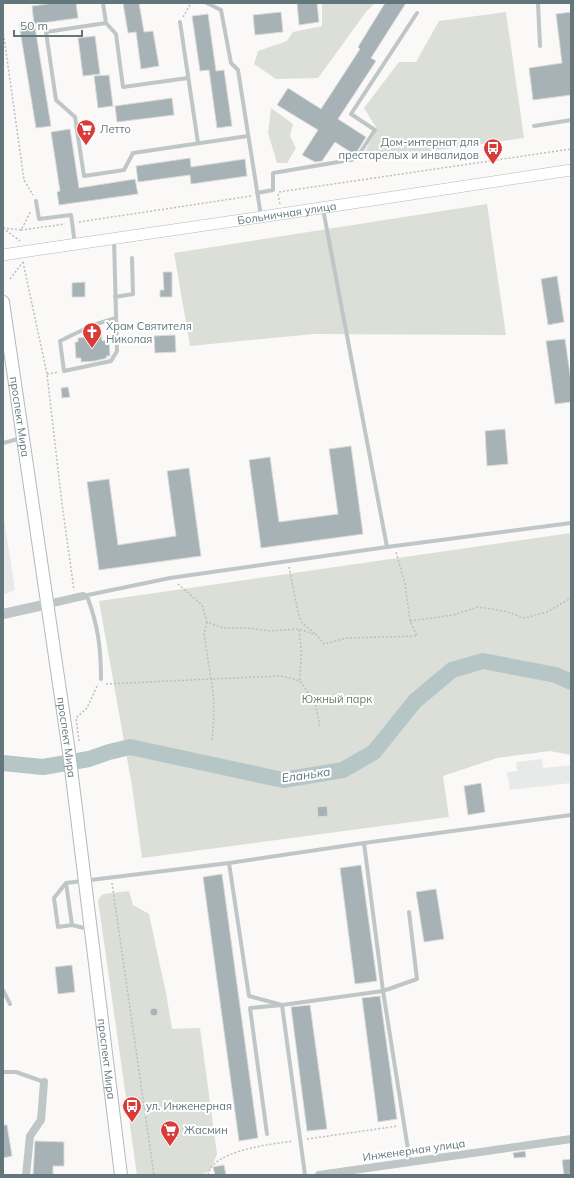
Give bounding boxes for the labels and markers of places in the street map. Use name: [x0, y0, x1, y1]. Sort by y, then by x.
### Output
supermarket icon: Летто: [75, 118, 97, 146]
place label: Летто: [100, 122, 131, 136]
place label: Дом-интернат для престарелых и инвалидов: [338, 135, 479, 162]
bus stop icon: Дом-интернат для престарелых и инвалидов: [482, 137, 504, 165]
place label: Храм Святителя Николая: [106, 319, 192, 346]
church icon: Храм Святителя Николая: [81, 321, 103, 349]
bus stop icon: ул. Инженерная: [121, 1095, 143, 1123]
place label: ул. Инженерная: [146, 1099, 232, 1113]
supermarket icon: Жасмин: [159, 1119, 181, 1147]
place label: Жасмин: [184, 1123, 228, 1137]

